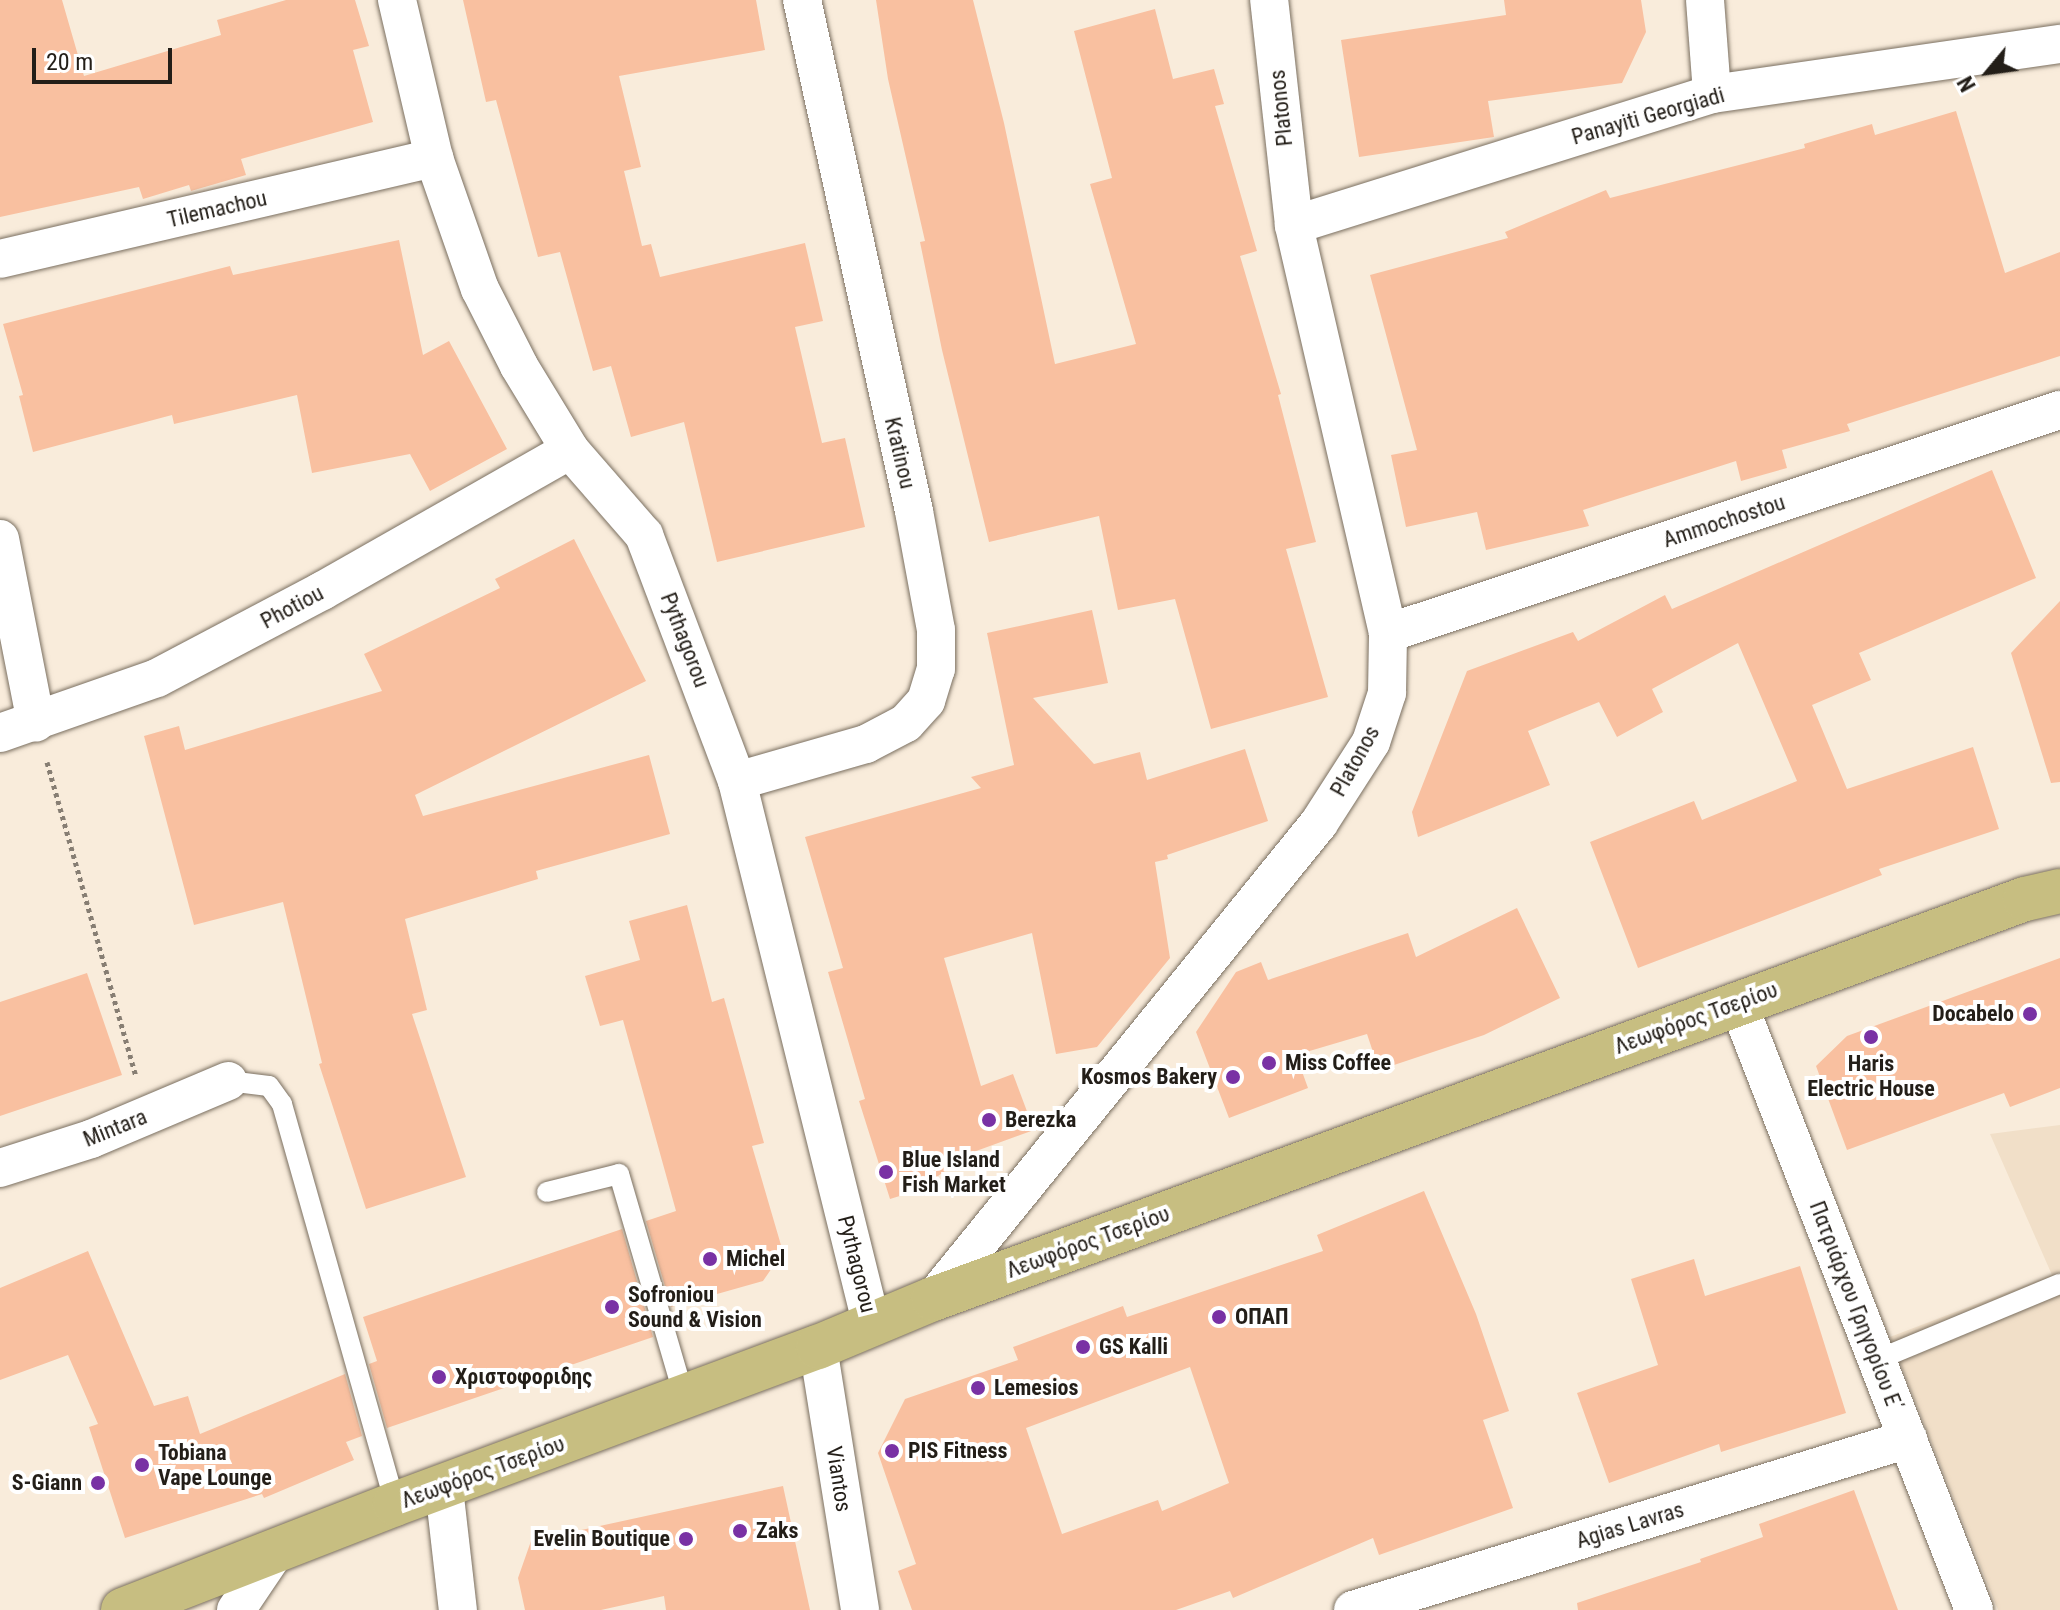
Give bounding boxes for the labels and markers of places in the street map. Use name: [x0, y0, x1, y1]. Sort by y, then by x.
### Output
place label: Docabelo: [1932, 1001, 2014, 1027]
marker: Docabelo: [2021, 1005, 2039, 1023]
marker: Haris Electric House: [1862, 1028, 1880, 1046]
place label: Miss Coffee: [1285, 1050, 1391, 1076]
place label: Haris Electric House: [1807, 1050, 1935, 1102]
marker: Miss Coffee: [1260, 1054, 1278, 1072]
place label: Kosmos Bakery: [1081, 1064, 1217, 1090]
marker: Kosmos Bakery: [1224, 1068, 1242, 1086]
place label: Berezka: [1005, 1107, 1076, 1133]
marker: Berezka: [980, 1111, 998, 1129]
place label: Blue Island Fish Market: [902, 1146, 1006, 1198]
marker: Blue Island Fish Market: [877, 1163, 895, 1181]
place label: Michel: [726, 1246, 785, 1272]
marker: Michel: [701, 1250, 719, 1268]
place label: Sofroniou Sound & Vision: [628, 1281, 762, 1332]
marker: Sofroniou Sound & Vision: [603, 1298, 621, 1316]
place label: ΟΠΑΠ: [1235, 1304, 1288, 1330]
marker: ΟΠΑΠ: [1210, 1308, 1228, 1326]
place label: GS Kalli: [1099, 1334, 1168, 1360]
marker: GS Kalli: [1074, 1338, 1092, 1356]
place label: Χριστοφοριδης: [455, 1364, 592, 1390]
marker: Χριστοφοριδης: [430, 1368, 448, 1386]
place label: Lemesios: [994, 1375, 1078, 1401]
marker: Lemesios: [969, 1379, 987, 1397]
place label: PIS Fitness: [908, 1438, 1007, 1464]
place label: Tobiana Vape Lounge: [158, 1439, 272, 1490]
marker: PIS Fitness: [883, 1442, 901, 1460]
marker: Tobiana Vape Lounge: [133, 1456, 151, 1474]
place label: S-Giann: [12, 1470, 82, 1496]
marker: S-Giann: [89, 1474, 107, 1492]
place label: Zaks: [756, 1518, 799, 1544]
marker: Zaks: [731, 1522, 749, 1540]
place label: Evelin Boutique: [534, 1526, 670, 1552]
marker: Evelin Boutique: [677, 1530, 695, 1548]

